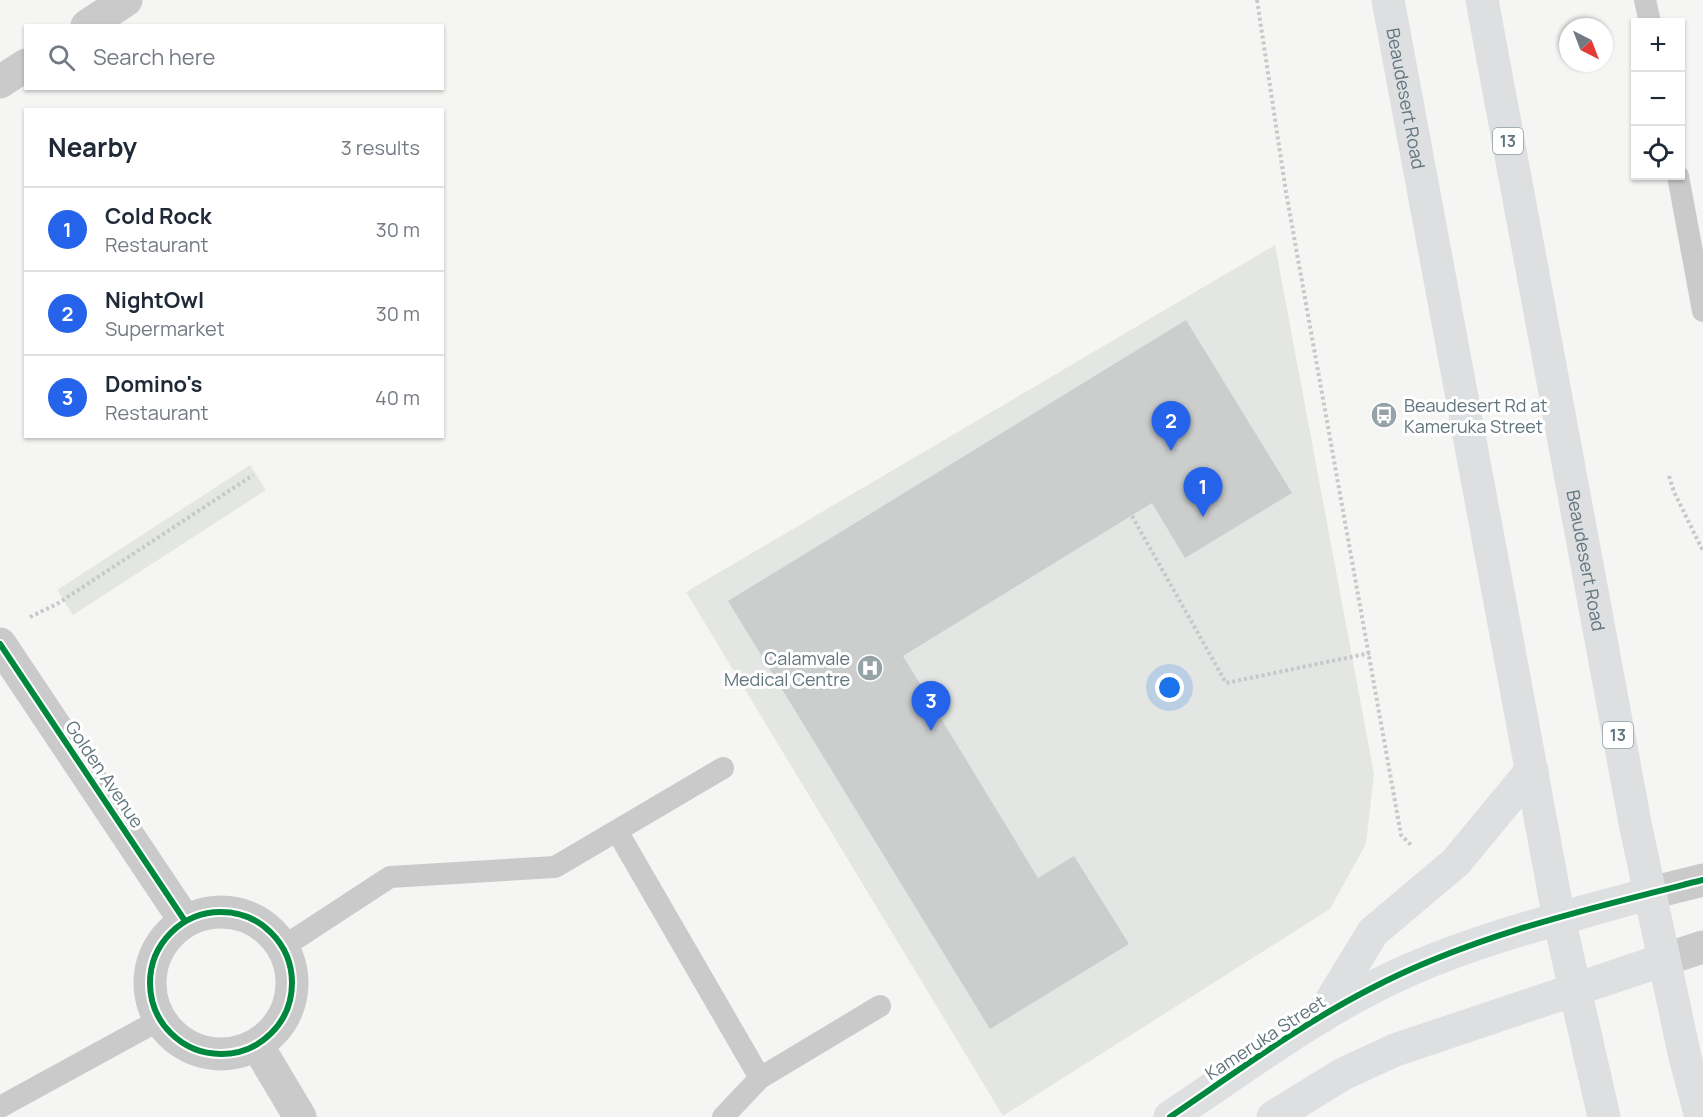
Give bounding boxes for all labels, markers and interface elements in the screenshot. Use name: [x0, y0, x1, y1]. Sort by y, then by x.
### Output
north arrow: [1559, 18, 1613, 72]
map controls: [1631, 18, 1685, 180]
button: +: [1631, 18, 1685, 72]
search box: [24, 24, 444, 90]
street label: Beaudesert Road: [1381, 26, 1431, 171]
icon: search: [45, 41, 78, 74]
text: Search here: [93, 42, 215, 72]
button: −: [1631, 72, 1685, 126]
button: locate: [1631, 126, 1685, 180]
road number: 13: [1493, 128, 1523, 154]
text: Nearby: [48, 129, 137, 165]
text: 3 results: [341, 134, 420, 161]
text: Cold Rock: [105, 201, 212, 231]
text: 1: [63, 216, 72, 243]
text: 30 m: [376, 216, 420, 243]
text: Restaurant: [105, 231, 209, 258]
text: NightOwl: [105, 285, 204, 315]
text: 2: [62, 300, 73, 327]
text: 30 m: [376, 300, 420, 327]
text: Supermarket: [105, 315, 225, 342]
text: Domino's: [105, 369, 202, 399]
text: 3: [62, 384, 73, 411]
text: 40 m: [375, 384, 420, 411]
place label: Beaudesert Rd at Kameruka Street: [1404, 393, 1547, 438]
text: Restaurant: [105, 399, 209, 426]
bus stop icon: Beaudesert Rd at Kameruka Street: [1369, 400, 1399, 430]
pin: 2: [1152, 402, 1190, 451]
pin: 1: [1184, 468, 1222, 517]
street label: Beaudesert Road: [1561, 488, 1611, 633]
place label: Calamvale Medical Centre: [724, 646, 850, 691]
hospital icon: Calamvale Medical Centre: [855, 653, 885, 683]
your location: [1155, 673, 1184, 702]
pin: 3: [912, 682, 950, 731]
street label: Golden Avenue: [60, 716, 150, 832]
road number: 13: [1603, 722, 1633, 748]
street label: Kameruka Street: [1200, 989, 1330, 1085]

